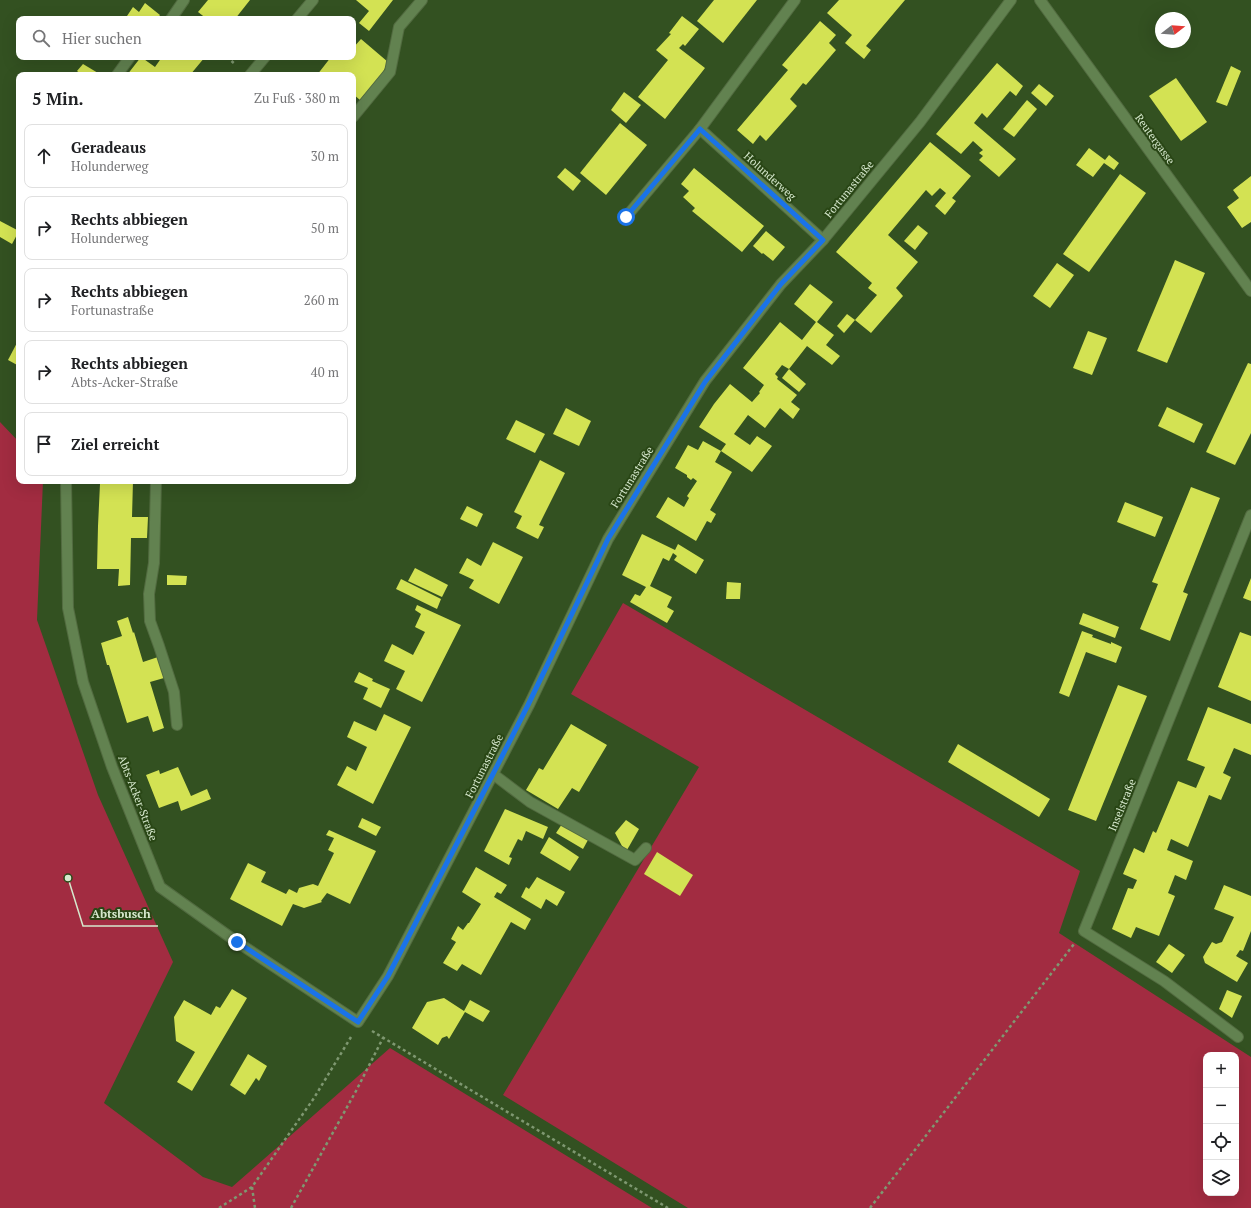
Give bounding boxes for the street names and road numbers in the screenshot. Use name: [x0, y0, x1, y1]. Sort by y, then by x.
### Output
street label: Reutergasse: [1132, 111, 1178, 167]
street label: Holunderweg: [741, 149, 799, 203]
street label: Fortunastraße: [822, 157, 877, 221]
street label: Fortunastraße: [608, 443, 657, 510]
street label: Fortunastraße: [462, 731, 506, 800]
street label: Abts-Acker-Straße: [115, 753, 161, 843]
street label: Inselstraße: [1105, 776, 1139, 833]

